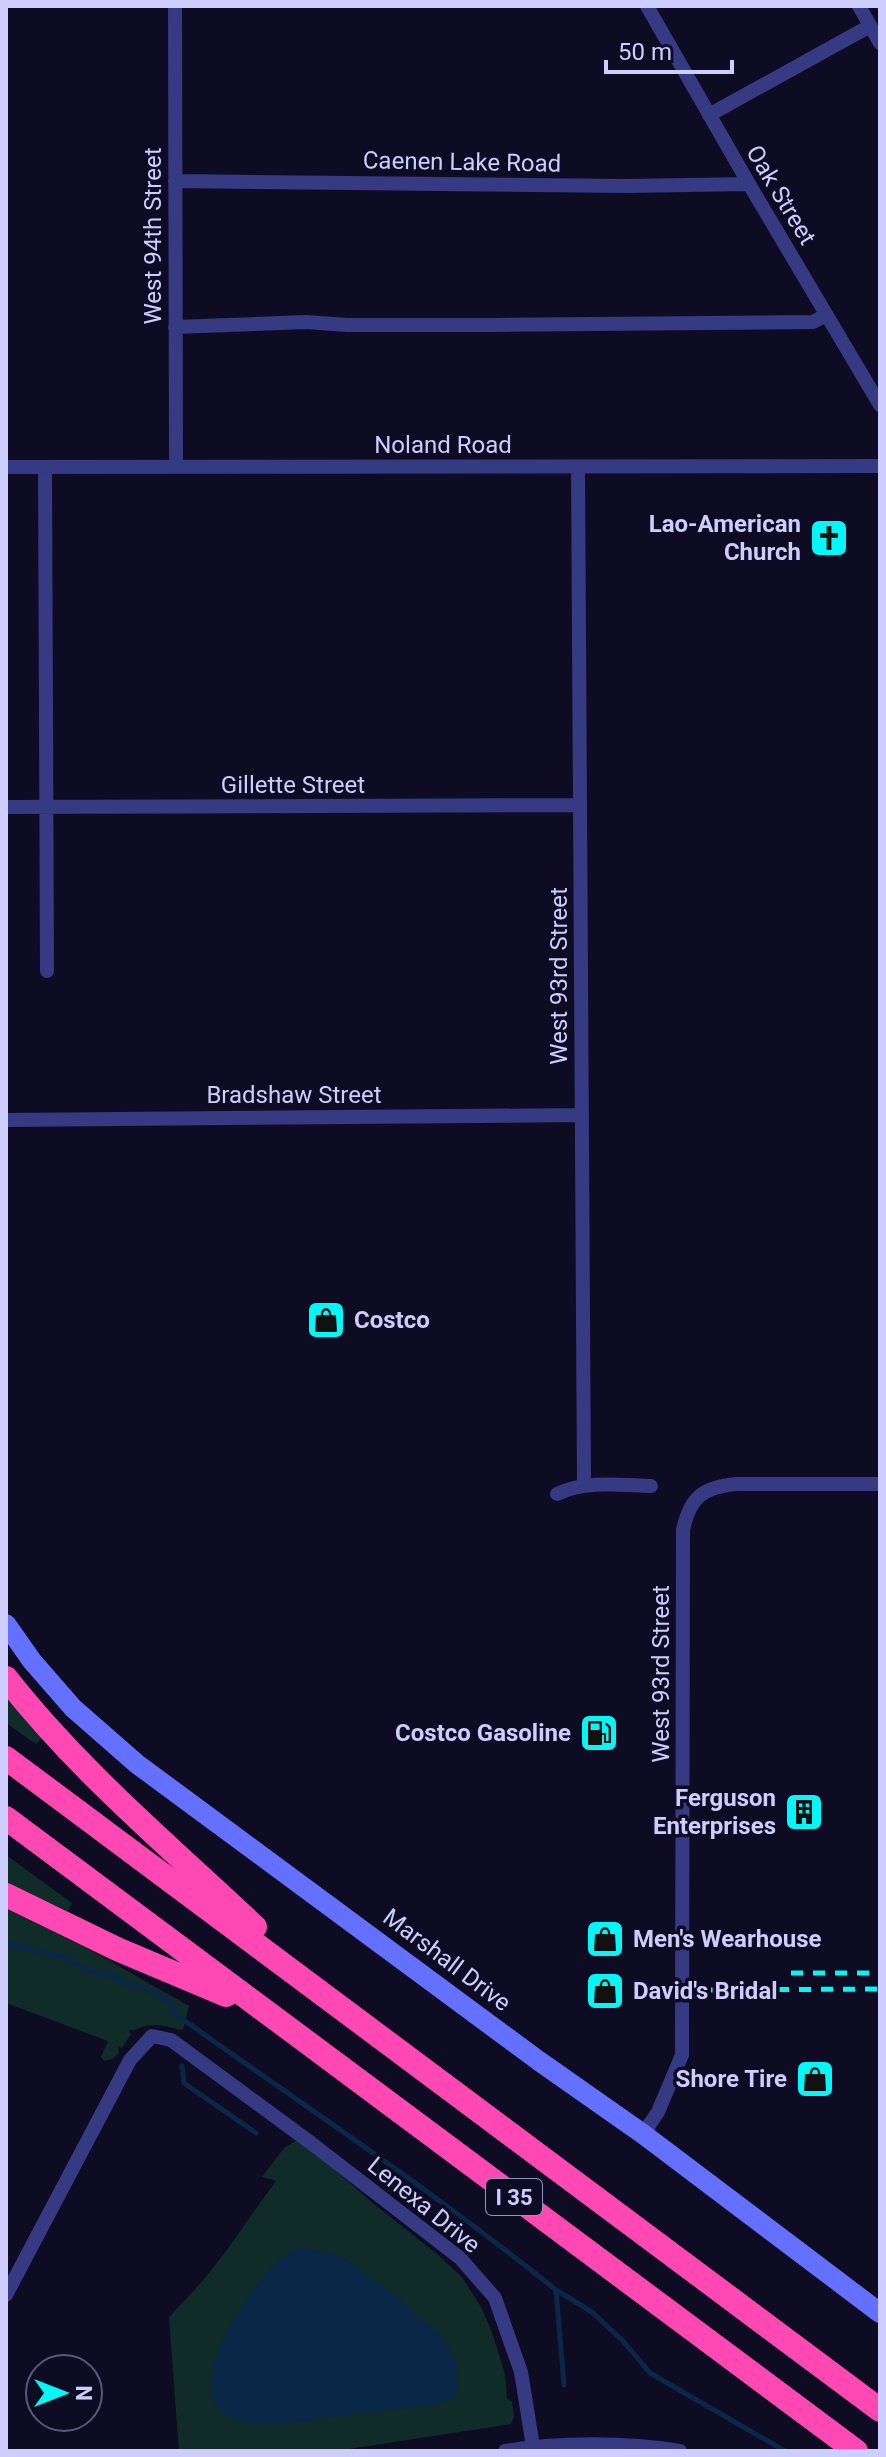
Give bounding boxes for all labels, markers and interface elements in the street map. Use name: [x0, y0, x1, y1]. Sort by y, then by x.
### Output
scale bar: [606, 24, 732, 74]
text: 50 m: [618, 38, 672, 66]
street label: Oak Street: [740, 140, 822, 250]
street label: Caenen Lake Road: [363, 146, 561, 178]
street label: West 94th Street: [139, 147, 167, 325]
street label: Noland Road: [374, 431, 512, 459]
place label: Lao-American Church: [649, 510, 801, 566]
church icon: Lao-American Church: [808, 517, 850, 559]
street label: Gillette Street: [221, 771, 365, 799]
street label: West 93rd Street: [545, 887, 573, 1065]
street label: Bradshaw Street: [206, 1081, 382, 1109]
shop icon: Costco: [305, 1299, 347, 1341]
place label: Costco: [354, 1306, 430, 1334]
street label: West 93rd Street: [647, 1585, 675, 1763]
fuel station icon: Costco Gasoline: [578, 1712, 620, 1754]
place label: Costco Gasoline: [395, 1719, 571, 1747]
place label: Ferguson Enterprises: [653, 1784, 776, 1840]
building icon: Ferguson Enterprises: [783, 1791, 825, 1833]
street label: Marshall Drive: [378, 1903, 516, 2017]
shop icon: Men's Wearhouse: [584, 1918, 626, 1960]
place label: Men's Wearhouse: [633, 1925, 822, 1953]
shop icon: David's Bridal: [584, 1970, 626, 2012]
place label: David's Bridal: [633, 1977, 778, 2005]
shop icon: Shore Tire: [794, 2058, 836, 2100]
place label: Shore Tire: [676, 2065, 787, 2093]
street label: Lenexa Drive: [362, 2151, 486, 2259]
road number: I 35: [486, 2179, 542, 2215]
north arrow: [24, 2353, 104, 2433]
text: N: [71, 2385, 96, 2401]

